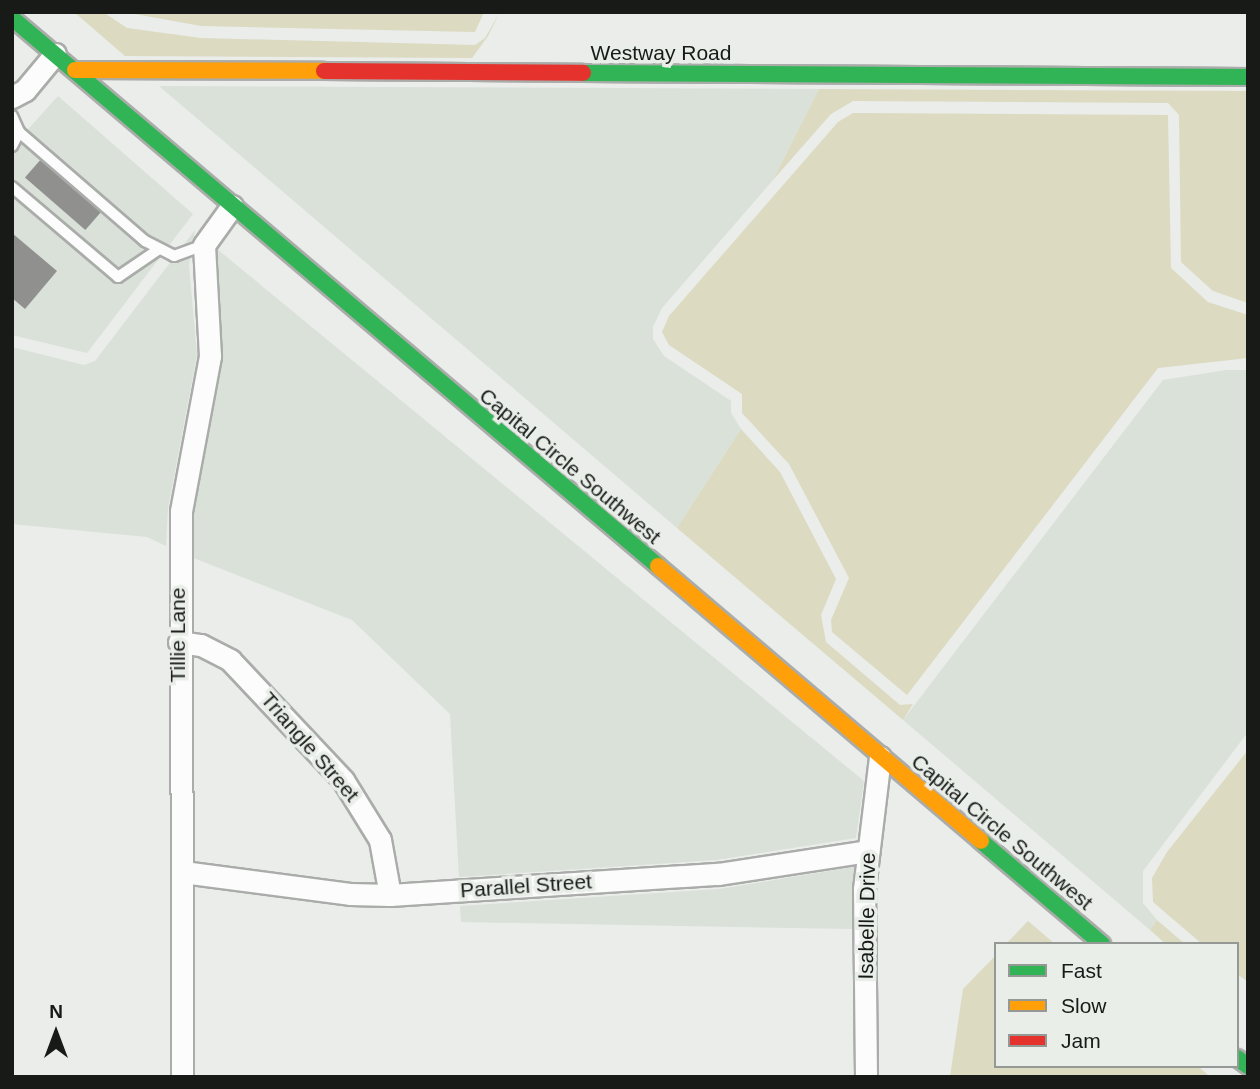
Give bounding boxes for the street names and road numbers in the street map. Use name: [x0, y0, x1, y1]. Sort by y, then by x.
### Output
street label: Westway Road: [591, 40, 731, 66]
street label: Capital Circle Southwest: [474, 383, 666, 549]
street label: Tillie Lane: [165, 588, 191, 682]
street label: Triangle Street: [256, 687, 364, 807]
street label: Capital Circle Southwest: [906, 749, 1098, 915]
street label: Isabelle Drive: [853, 852, 881, 980]
street label: Parallel Street: [459, 869, 593, 903]

